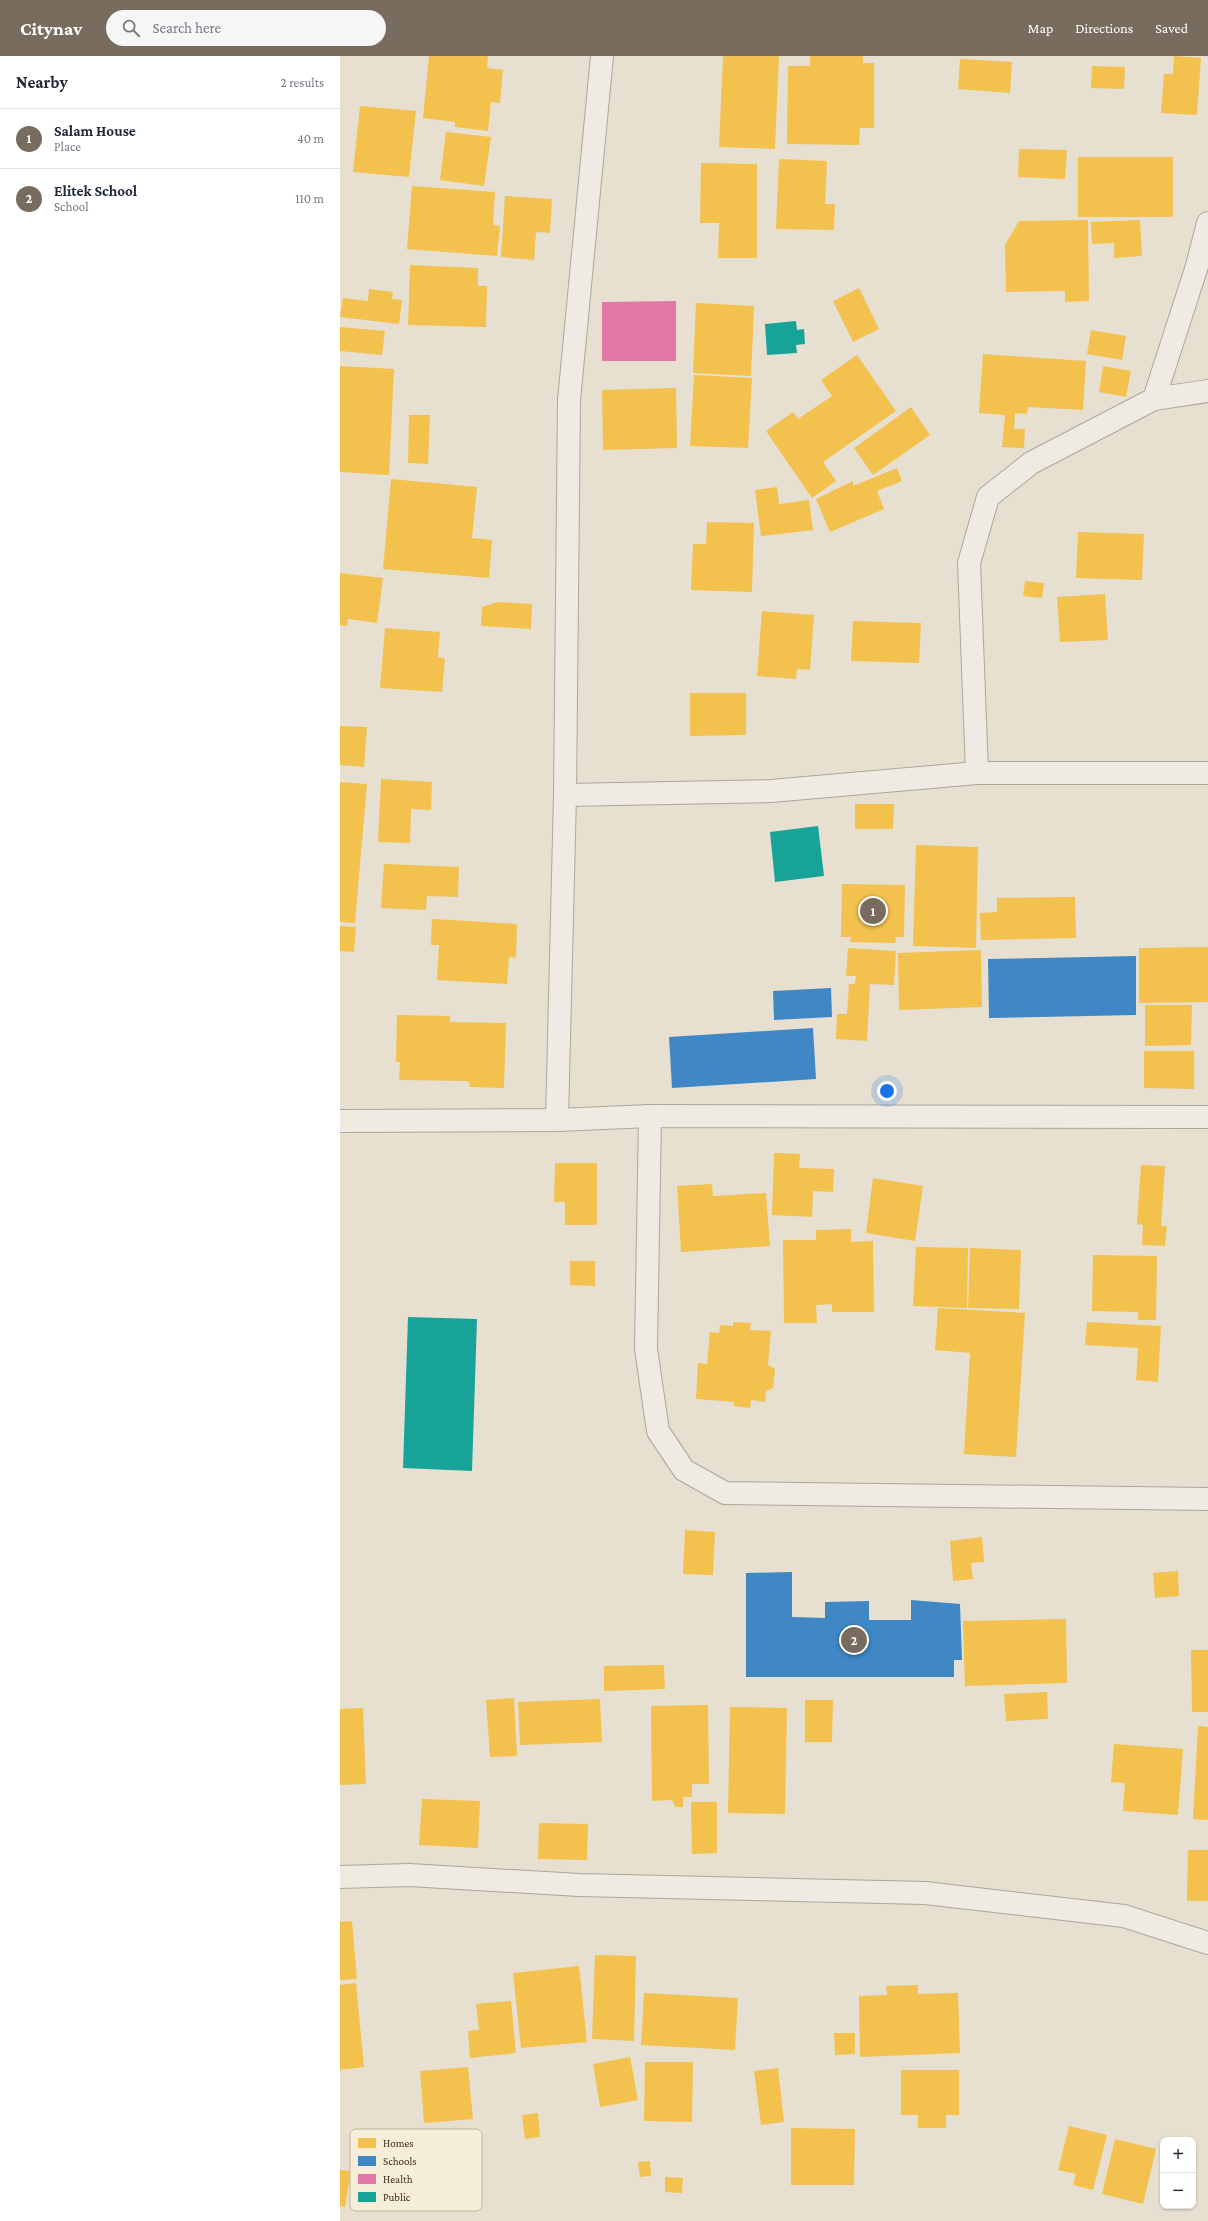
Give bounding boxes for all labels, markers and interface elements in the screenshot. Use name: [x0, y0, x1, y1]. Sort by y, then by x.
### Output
search box: [106, 10, 386, 46]
icon: search: [120, 17, 142, 39]
text: Citynav: [20, 18, 82, 39]
text: Search here: [152, 20, 221, 36]
text: Map: [1028, 20, 1053, 36]
text: Directions: [1075, 20, 1133, 36]
text: Saved: [1155, 20, 1188, 36]
text: Nearby: [16, 73, 68, 92]
text: 2 results: [281, 75, 324, 90]
text: Salam House: [54, 123, 136, 139]
text: 1: [27, 131, 31, 146]
text: 40 m: [297, 131, 324, 146]
text: Place: [54, 139, 81, 154]
text: Elitek School: [54, 183, 137, 199]
text: 2: [26, 191, 32, 206]
text: 110 m: [295, 191, 324, 206]
text: School: [54, 199, 89, 214]
pin: 1: [860, 896, 886, 926]
your location: [877, 1081, 897, 1101]
pin: 2: [841, 1625, 867, 1655]
legend: [350, 2129, 482, 2211]
text: Homes: [383, 2137, 414, 2149]
map controls: [1160, 2137, 1196, 2209]
button: +: [1160, 2137, 1196, 2173]
text: Schools: [383, 2155, 417, 2167]
text: Health: [383, 2173, 413, 2185]
button: −: [1160, 2173, 1196, 2209]
text: Public: [383, 2191, 411, 2203]

